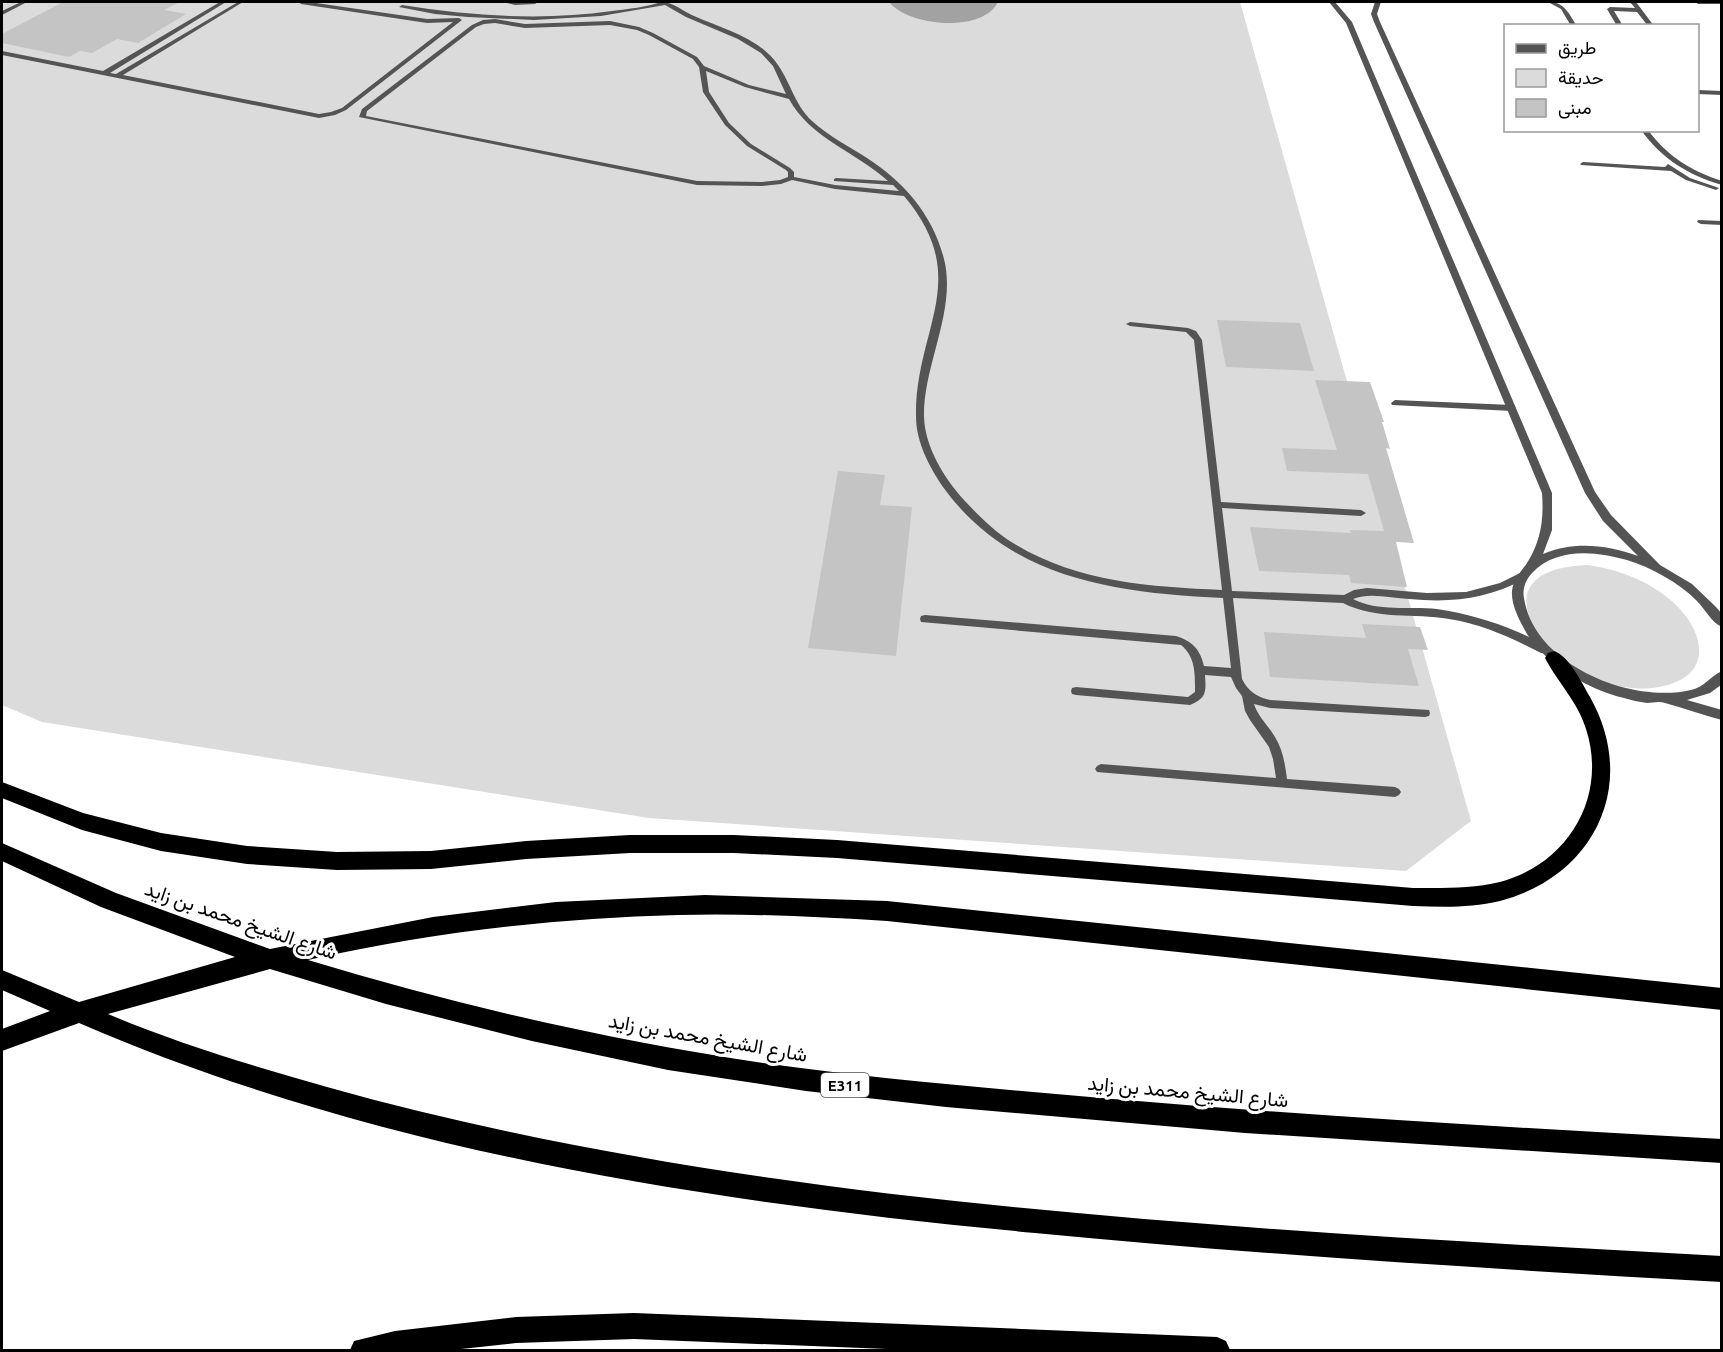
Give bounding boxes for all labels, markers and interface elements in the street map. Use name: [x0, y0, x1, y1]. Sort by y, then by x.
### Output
legend: [1504, 24, 1699, 132]
text: طريق: [1558, 37, 1596, 59]
text: حديقة: [1558, 67, 1604, 88]
text: مبنى: [1558, 97, 1592, 119]
street label: شارع الشيخ محمد بن زايد: [141, 876, 340, 967]
street label: شارع الشيخ محمد بن زايد: [606, 1008, 809, 1069]
street label: شارع الشيخ محمد بن زايد: [1086, 1071, 1289, 1114]
road number: E311: [821, 1073, 869, 1097]

